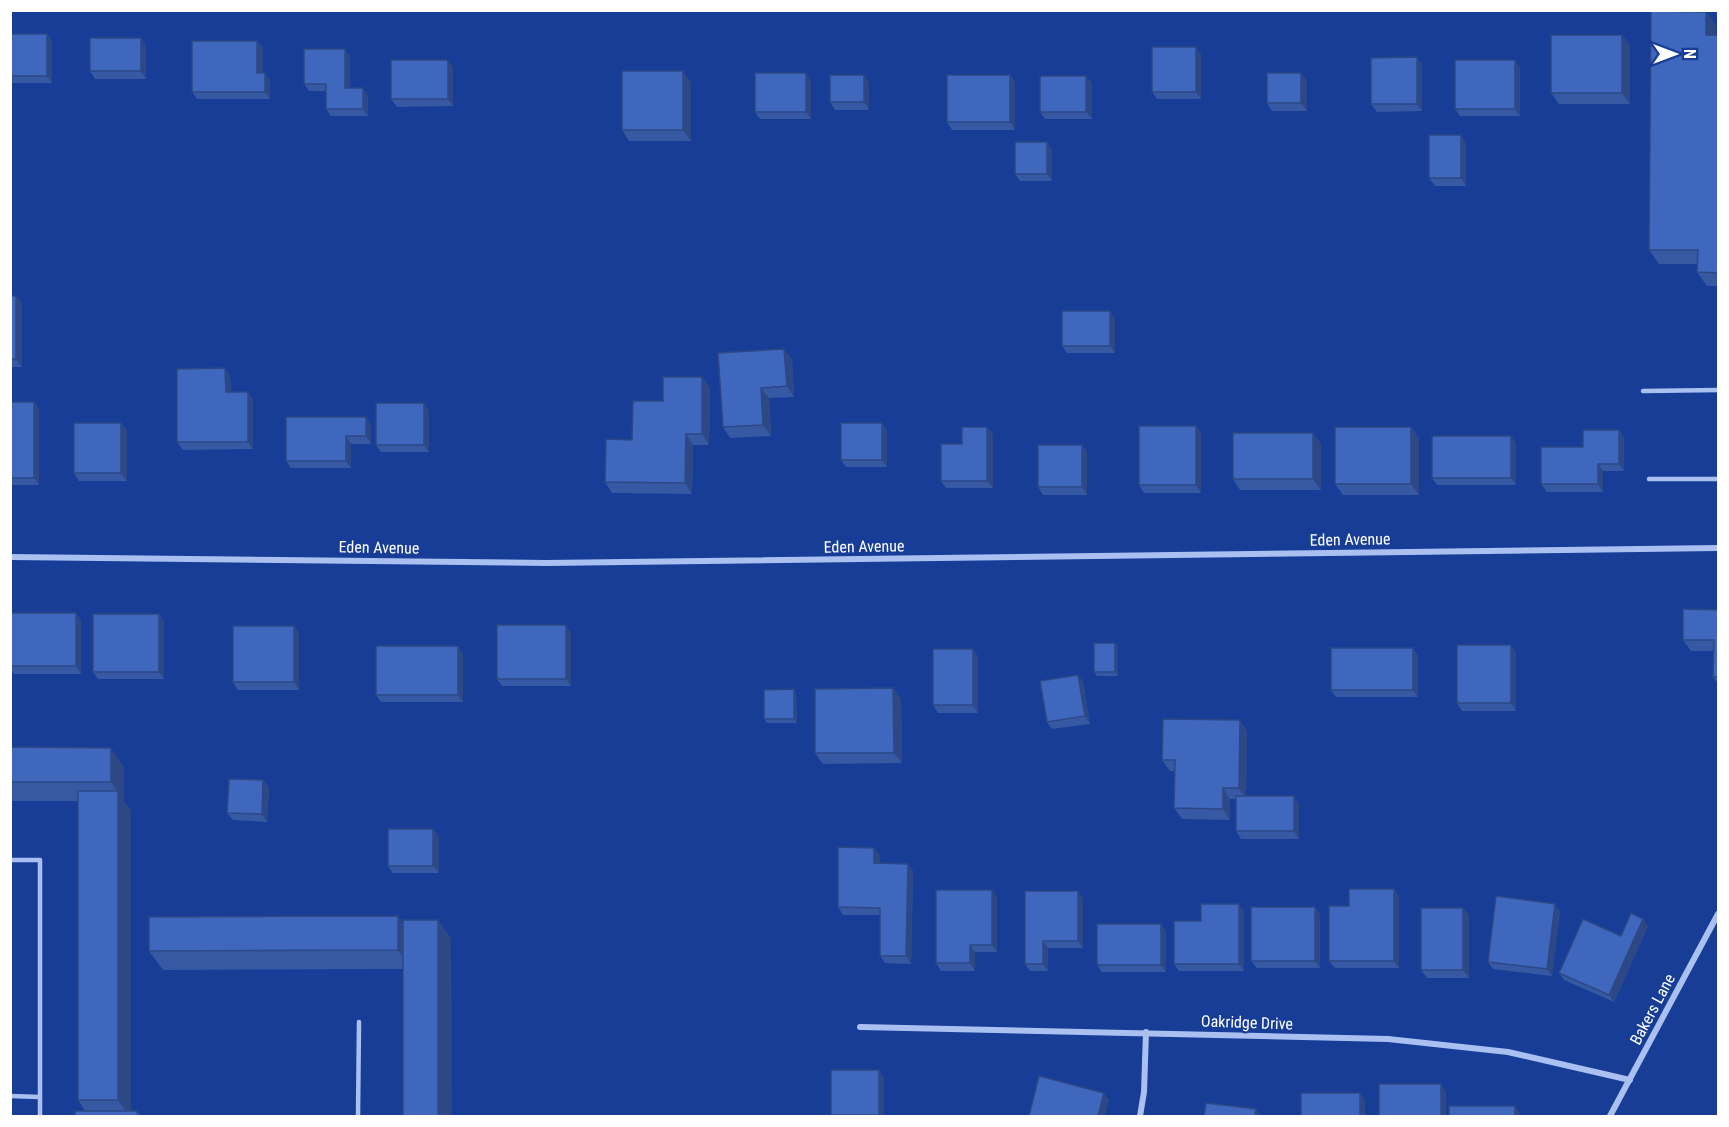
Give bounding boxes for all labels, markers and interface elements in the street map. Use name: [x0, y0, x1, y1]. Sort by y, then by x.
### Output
north arrow: [1645, 24, 1705, 84]
text: N: [1680, 49, 1699, 59]
street label: Eden Avenue: [1309, 529, 1391, 550]
street label: Eden Avenue: [823, 536, 905, 557]
street label: Eden Avenue: [338, 537, 420, 558]
street label: Bakers Lane: [1626, 971, 1679, 1048]
street label: Oakridge Drive: [1201, 1011, 1293, 1034]

